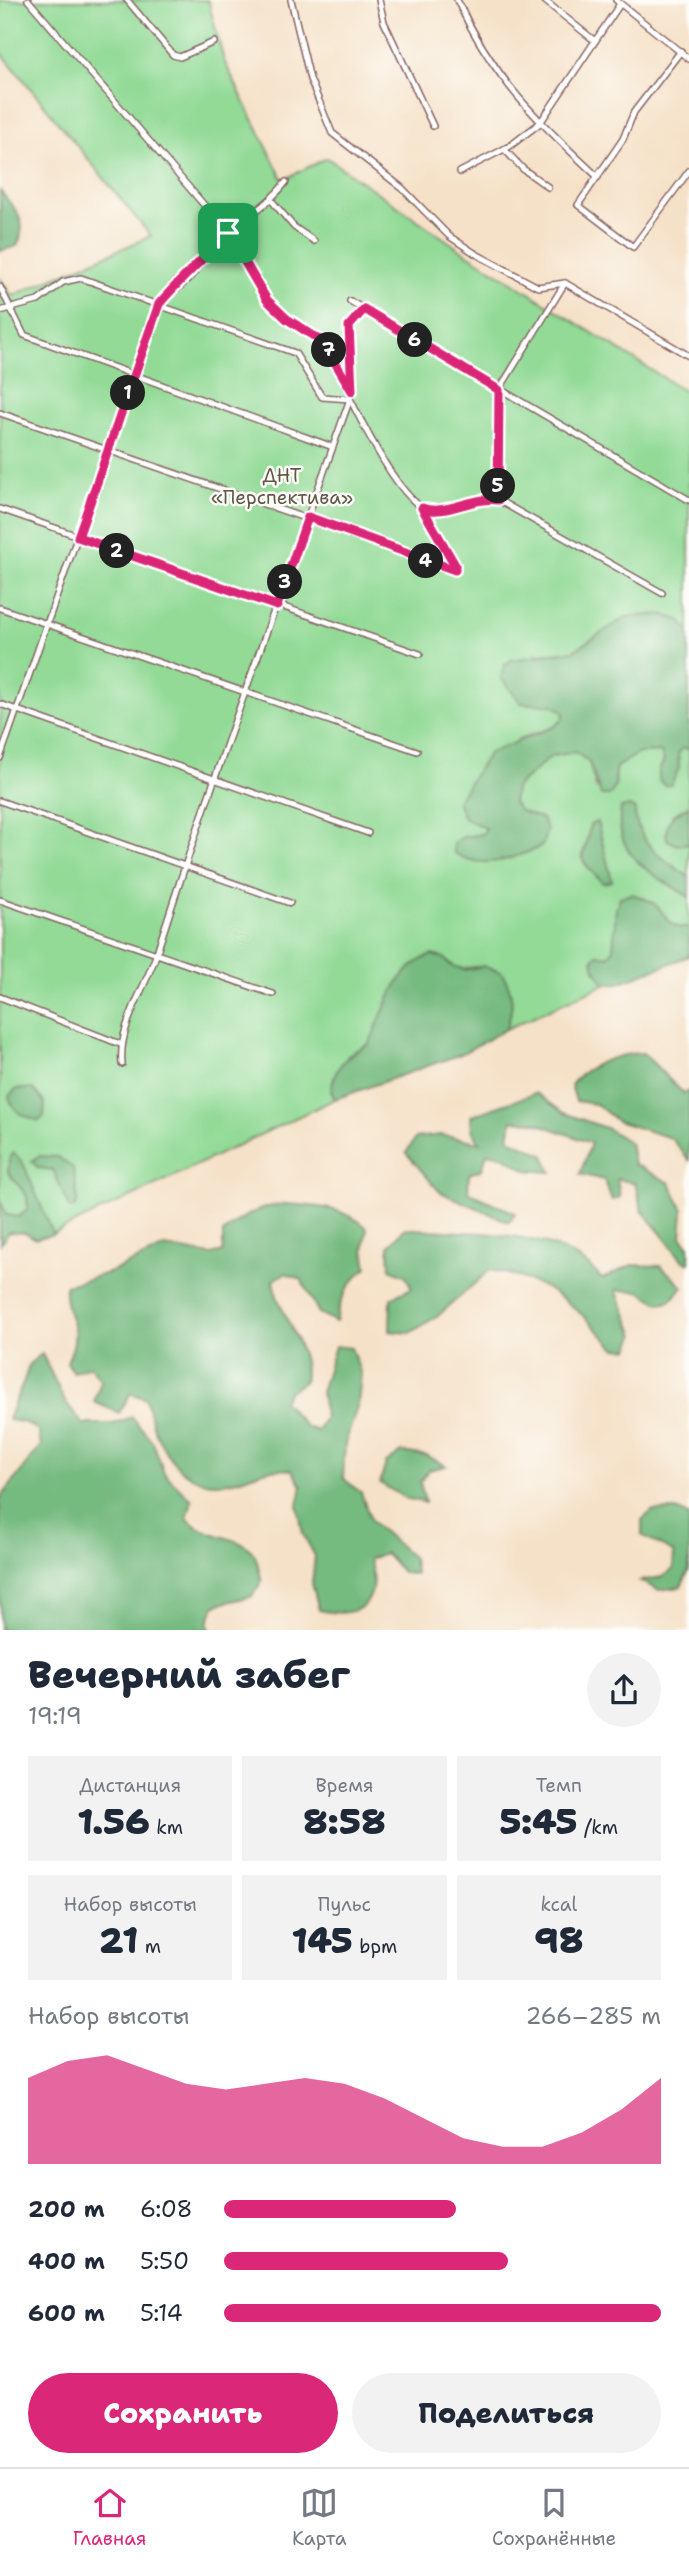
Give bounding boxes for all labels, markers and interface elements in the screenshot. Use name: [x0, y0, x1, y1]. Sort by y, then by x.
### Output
pin: [198, 203, 258, 263]
icon: arrive: [209, 214, 247, 252]
pin: 6: [398, 322, 432, 358]
text: 6: [408, 327, 421, 352]
pin: 7: [312, 332, 346, 368]
text: 7: [322, 337, 335, 362]
pin: 1: [110, 376, 146, 410]
text: 1: [123, 380, 132, 405]
park label: ДНТ «Перспектива»: [211, 463, 353, 510]
pin: 5: [480, 468, 516, 504]
text: 5: [492, 473, 503, 498]
pin: 2: [100, 534, 134, 568]
text: 2: [110, 538, 123, 563]
pin: 4: [408, 544, 444, 578]
text: 4: [419, 548, 432, 573]
pin: 3: [268, 564, 302, 600]
text: 3: [278, 569, 291, 594]
text: Вечерний забег: [28, 1649, 350, 1700]
button: share: [587, 1653, 661, 1727]
text: 19:19: [28, 1701, 82, 1731]
text: Дистанция: [79, 1773, 181, 1798]
text: Время: [316, 1773, 373, 1798]
text: Темп: [536, 1773, 582, 1798]
text: 1.56: [77, 1798, 150, 1845]
text: 8:58: [303, 1798, 386, 1845]
text: 5:45: [500, 1798, 578, 1845]
text: km: [150, 1815, 183, 1840]
text: /km: [578, 1815, 618, 1840]
text: Набор высоты: [64, 1892, 197, 1917]
text: Пульс: [318, 1892, 371, 1917]
text: kcal: [540, 1892, 577, 1917]
text: 21: [99, 1917, 138, 1964]
text: 145: [292, 1917, 353, 1964]
text: 98: [534, 1917, 583, 1964]
text: m: [138, 1934, 161, 1959]
text: bpm: [353, 1934, 397, 1959]
text: Набор высоты: [28, 2001, 189, 2031]
text: 266–285 m: [526, 2001, 661, 2031]
text: 200 m: [28, 2194, 105, 2224]
text: 6:08: [140, 2194, 193, 2224]
text: 400 m: [28, 2246, 105, 2276]
text: 5:50: [140, 2246, 189, 2276]
text: 600 m: [28, 2298, 105, 2328]
text: 5:14: [140, 2298, 183, 2328]
button: Сохранить: [28, 2373, 338, 2453]
button: Поделиться: [352, 2373, 661, 2453]
tab: Главная: [73, 2484, 146, 2551]
tab: Карта: [292, 2484, 346, 2551]
tab: Сохранённые: [492, 2484, 616, 2551]

